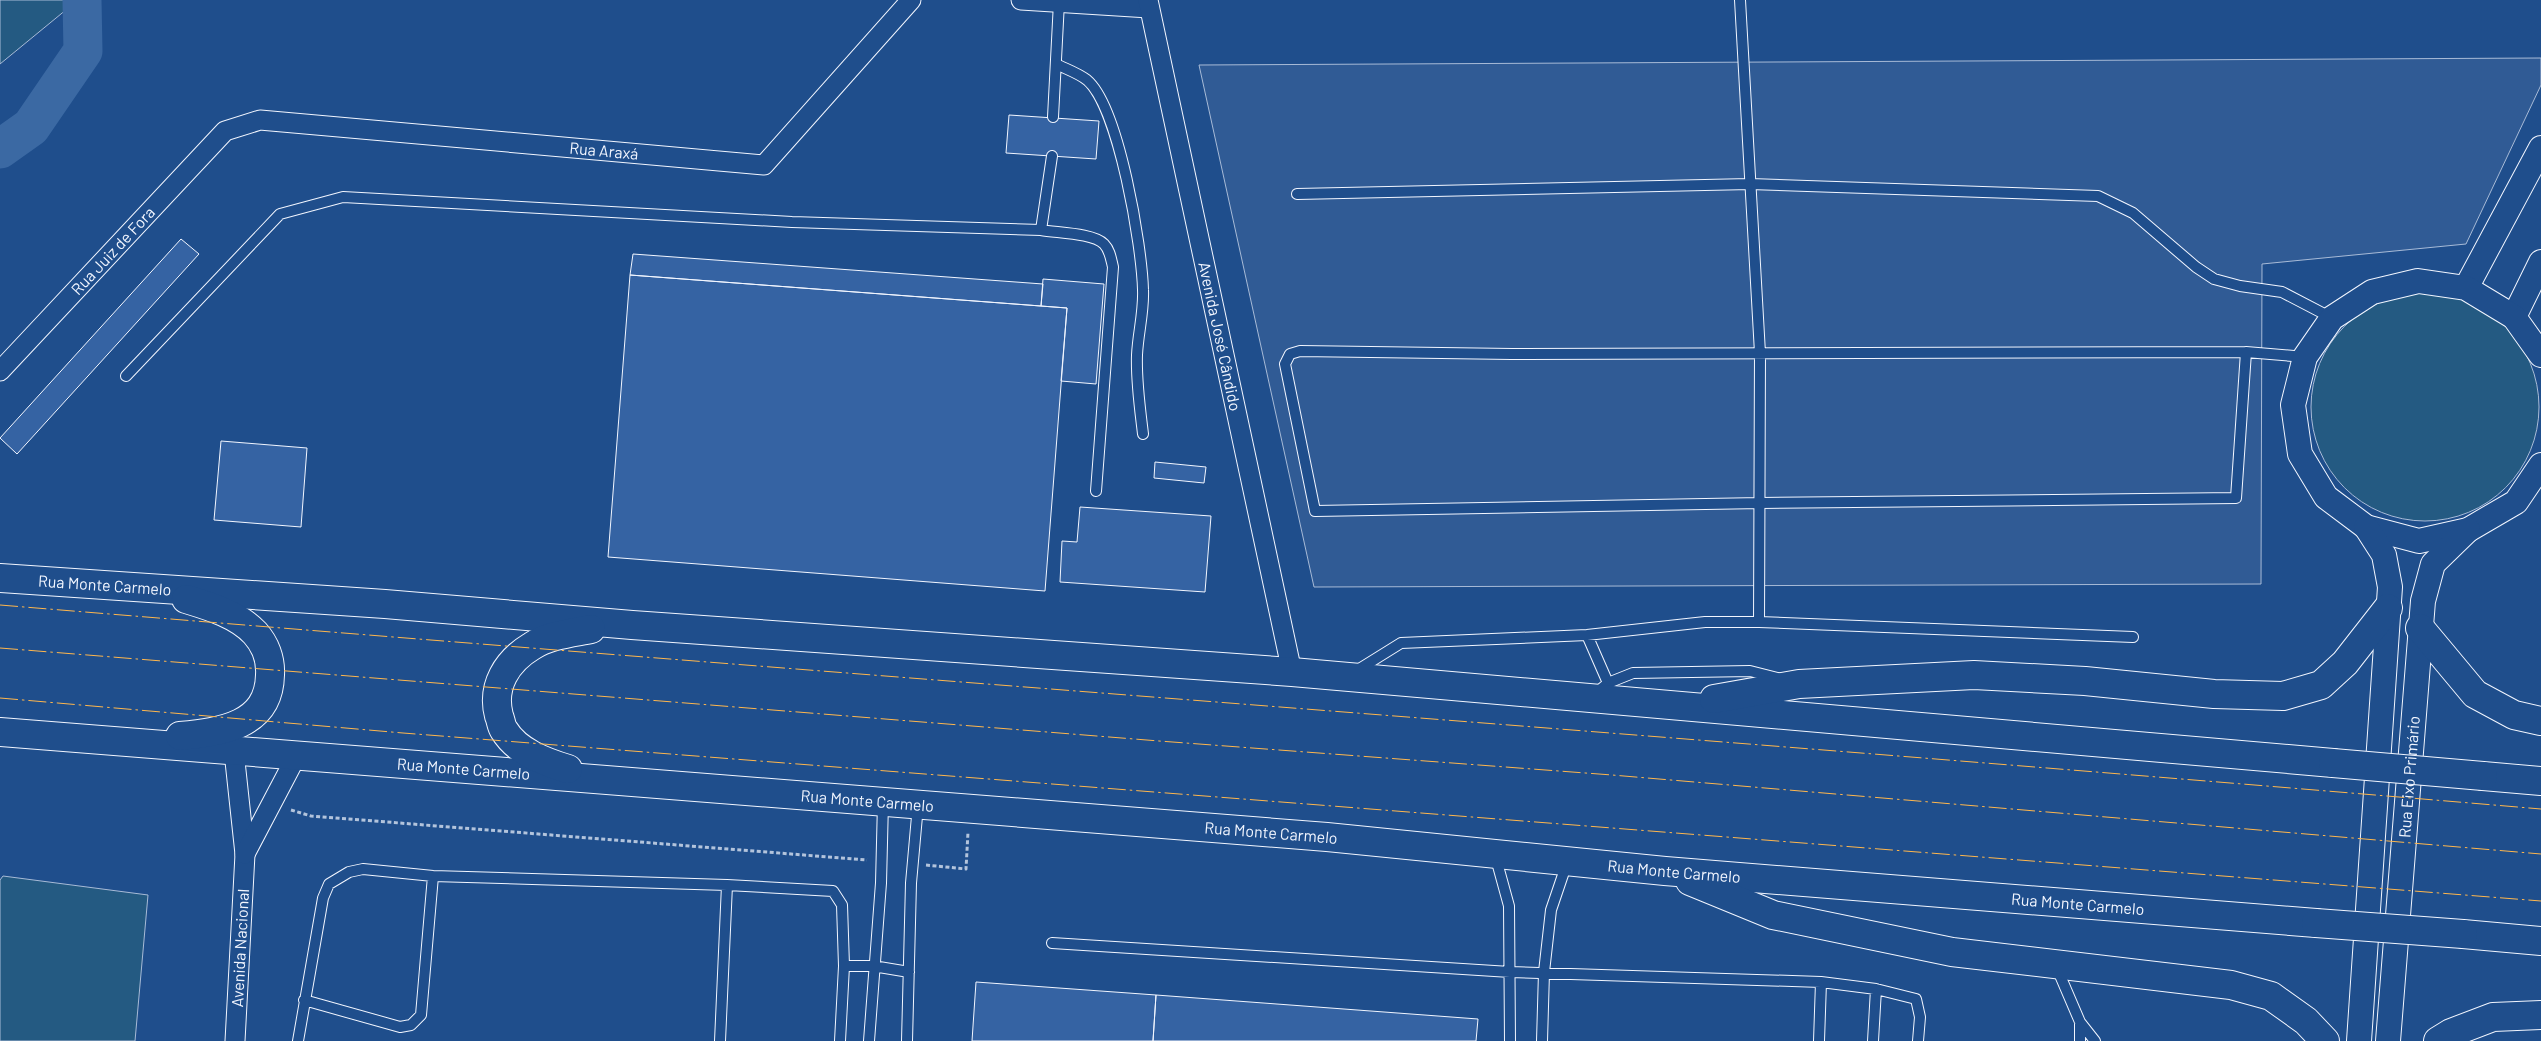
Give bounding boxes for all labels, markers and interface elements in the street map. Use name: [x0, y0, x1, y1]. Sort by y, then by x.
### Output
street label: Rua Araxá: [569, 138, 639, 163]
street label: Rua Juiz de Fora: [67, 202, 158, 298]
street label: Avenida José Cândido: [1195, 260, 1246, 413]
street label: Rua Monte Carmelo: [38, 571, 172, 599]
street label: Rua Eixo Primário: [2394, 715, 2423, 838]
street label: Rua Monte Carmelo: [396, 753, 531, 783]
street label: Rua Monte Carmelo: [800, 785, 935, 815]
street label: Rua Monte Carmelo: [1204, 817, 1339, 847]
street label: Rua Monte Carmelo: [1607, 855, 1742, 886]
street label: Avenida Nacional: [227, 888, 252, 1008]
street label: Rua Monte Carmelo: [2011, 889, 2145, 918]

